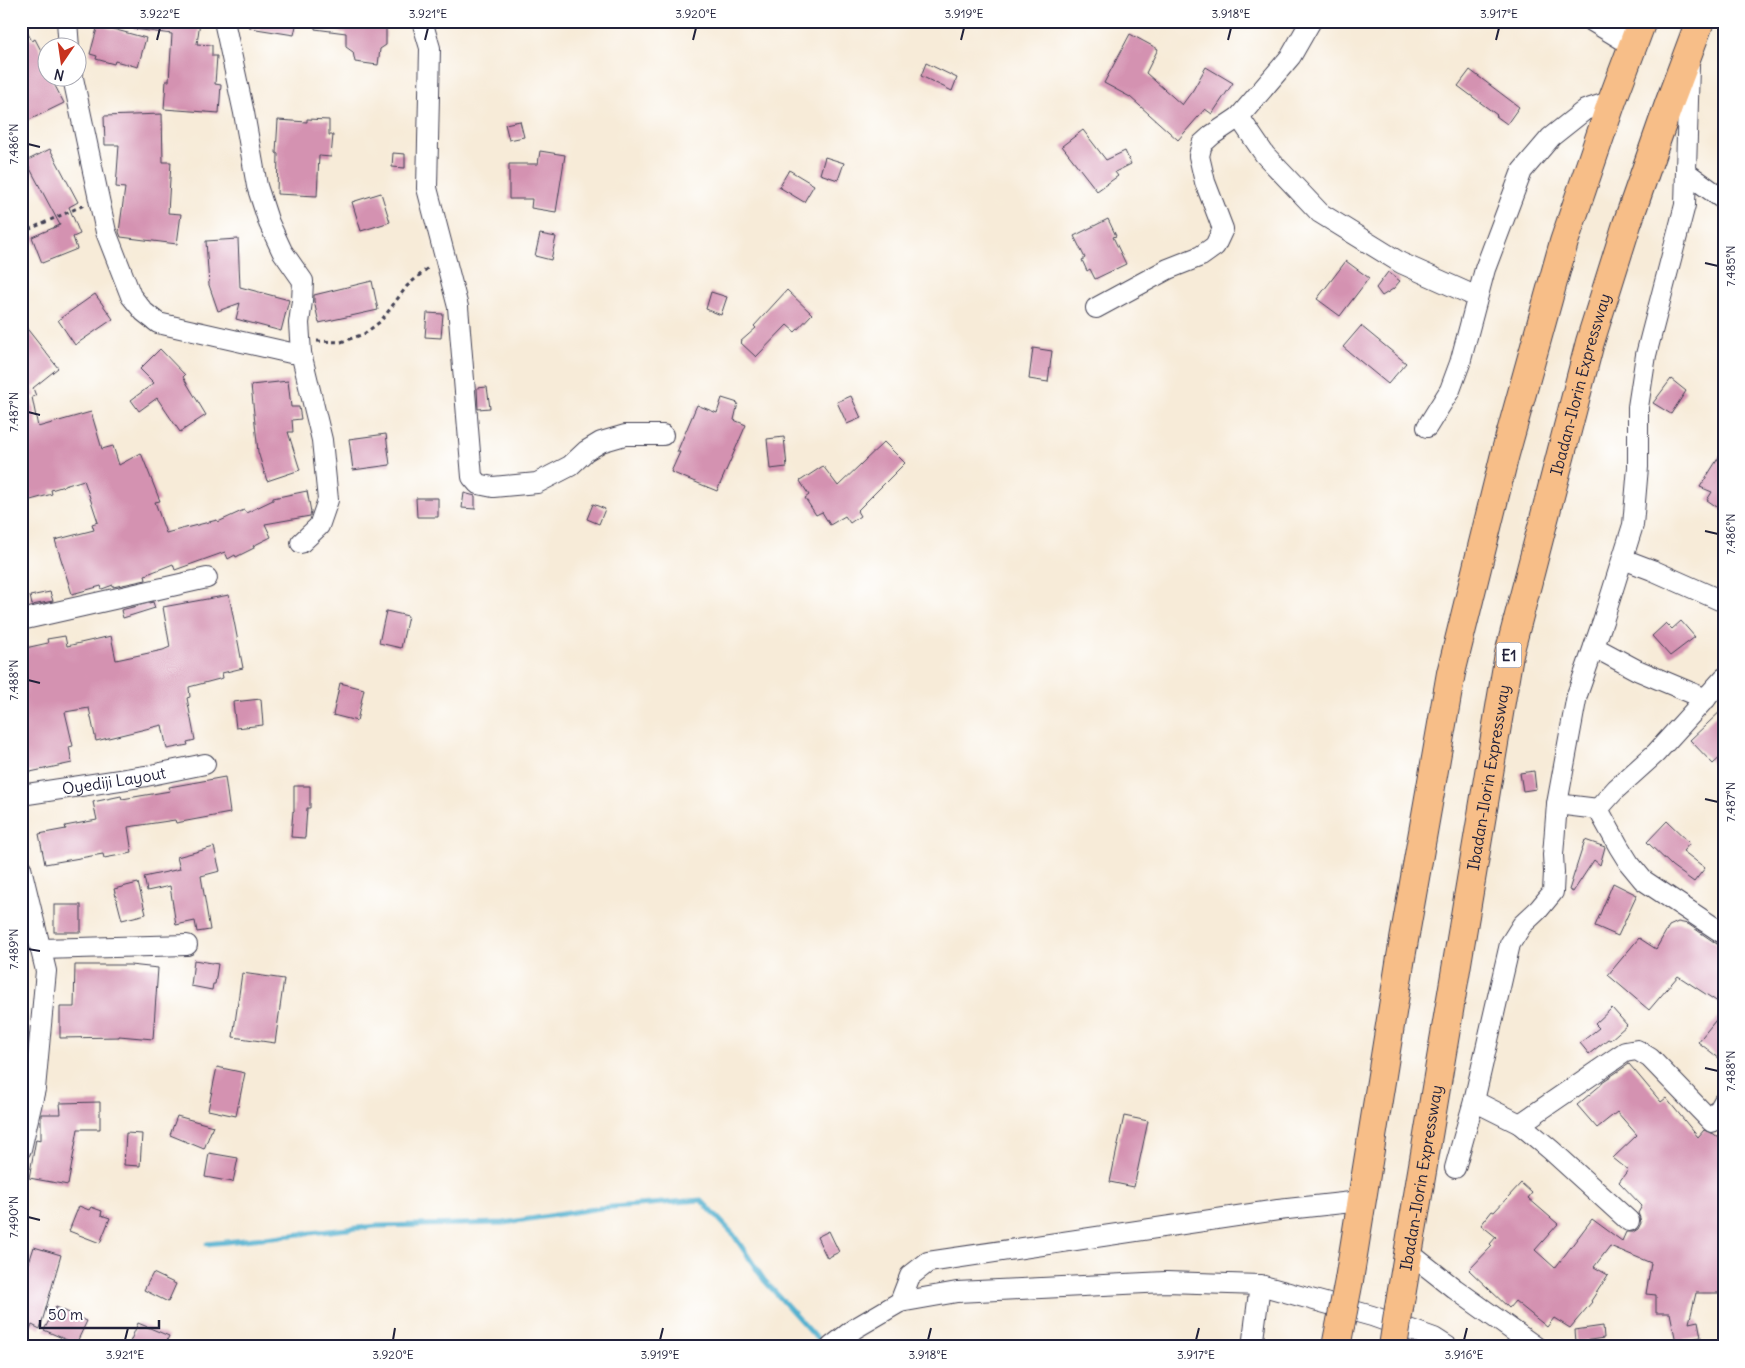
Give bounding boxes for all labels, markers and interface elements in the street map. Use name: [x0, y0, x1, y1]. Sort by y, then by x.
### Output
text: 3.922°E: [140, 6, 180, 21]
text: 3.921°E: [409, 6, 447, 21]
text: 3.920°E: [675, 6, 717, 21]
text: 3.919°E: [945, 6, 983, 21]
text: 3.918°E: [1212, 6, 1250, 21]
text: 3.917°E: [1480, 6, 1518, 21]
north arrow: [38, 38, 88, 88]
text: N: [52, 65, 66, 85]
text: 7.486°N: [6, 123, 21, 165]
text: 7.485°N: [1723, 245, 1738, 287]
street label: Ibadan-Ilorin Expressway: [1546, 291, 1615, 478]
text: 7.487°N: [6, 392, 21, 432]
text: 7.486°N: [1723, 513, 1738, 555]
road number: E1: [1496, 642, 1522, 668]
text: 7.488°N: [6, 659, 21, 701]
street label: Ibadan-Ilorin Expressway: [1463, 683, 1514, 872]
street label: Oyediji Layout: [61, 762, 168, 799]
text: 7.487°N: [1723, 782, 1738, 822]
text: 7.489°N: [6, 928, 21, 970]
text: 7.488°N: [1723, 1050, 1738, 1092]
street label: Ibadan-Ilorin Expressway: [1395, 1083, 1446, 1272]
text: 7.490°N: [6, 1196, 21, 1238]
scale bar: [40, 1298, 159, 1330]
text: 50 m: [48, 1305, 83, 1324]
text: 3.921°E: [106, 1347, 144, 1362]
text: 3.920°E: [372, 1347, 414, 1362]
text: 3.919°E: [641, 1347, 679, 1362]
text: 3.918°E: [909, 1347, 947, 1362]
text: 3.917°E: [1177, 1347, 1215, 1362]
text: 3.916°E: [1445, 1347, 1483, 1362]

